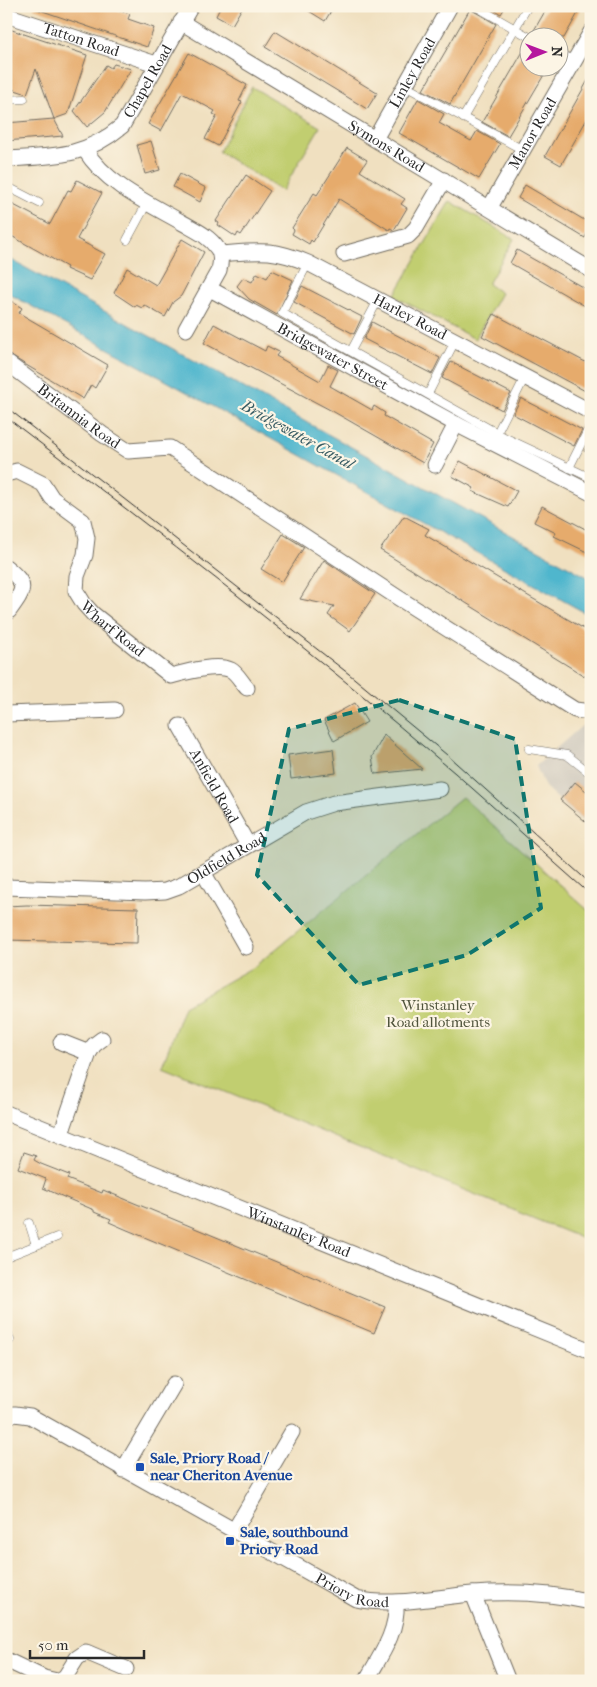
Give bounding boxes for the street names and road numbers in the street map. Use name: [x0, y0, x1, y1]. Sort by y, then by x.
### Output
street label: Tatton Road: [41, 19, 122, 61]
street label: Linley Road: [385, 34, 440, 111]
street label: Chapel Road: [120, 41, 176, 121]
street label: Manor Road: [505, 94, 561, 172]
street label: Symons Road: [345, 116, 429, 177]
street label: Harley Road: [370, 290, 451, 344]
street label: Bridgewater Street: [274, 319, 392, 394]
street label: Britannia Road: [34, 380, 124, 453]
street label: Wharf Road: [76, 596, 149, 661]
street label: Anfield Road: [185, 745, 243, 827]
street label: Oldfield Road: [184, 828, 270, 888]
street label: Winstanley Road: [243, 1203, 354, 1262]
street label: Priory Road: [312, 1569, 390, 1611]

